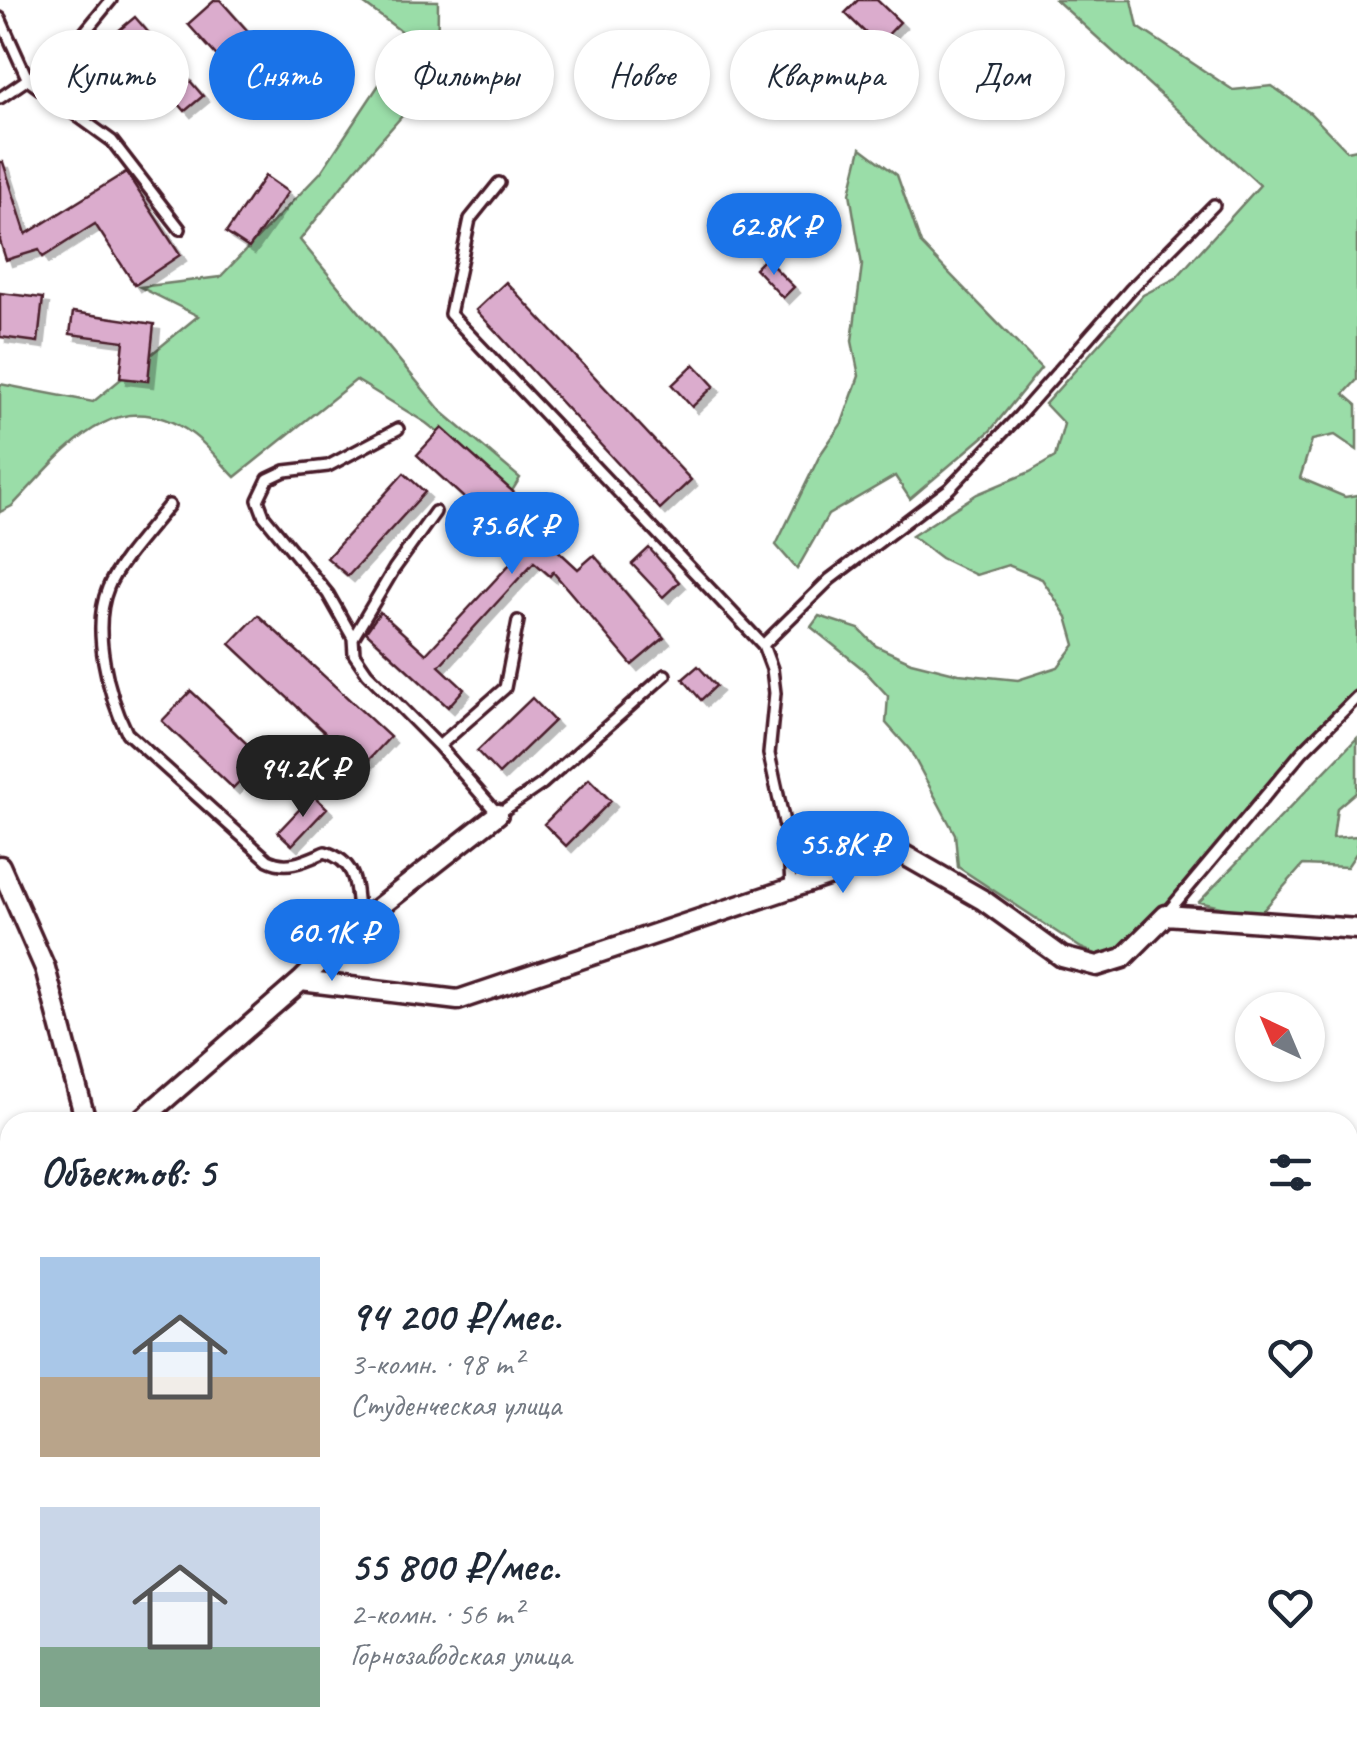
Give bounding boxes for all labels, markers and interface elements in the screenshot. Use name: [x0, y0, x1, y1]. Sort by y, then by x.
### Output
chip: Купить: [30, 30, 189, 120]
chip: Снять: [209, 30, 355, 120]
chip: Фильтры: [375, 30, 554, 120]
chip: Новое: [574, 30, 710, 120]
chip: Квартира: [730, 30, 919, 120]
chip: Дом: [939, 30, 1065, 120]
pin: 62.8K ₽: [682, 193, 866, 278]
text: 62.8K ₽: [729, 205, 819, 246]
pin: 75.6K ₽: [420, 492, 604, 577]
text: 75.6K ₽: [467, 504, 557, 545]
pin: 94.2K ₽: [211, 735, 395, 820]
text: 94.2K ₽: [258, 747, 348, 788]
pin: 55.8K ₽: [751, 811, 935, 896]
text: 55.8K ₽: [798, 823, 888, 864]
pin: 60.1K ₽: [240, 899, 424, 984]
text: 60.1K ₽: [287, 911, 377, 952]
north arrow: [1235, 992, 1325, 1082]
map controls: [1235, 992, 1325, 1082]
icon: filters: [1263, 1145, 1318, 1200]
text: Объектов: 5: [40, 1146, 215, 1199]
text: 94 200 ₽/мес.: [350, 1290, 561, 1343]
icon: home: [120, 1297, 240, 1417]
icon: heart: [1263, 1330, 1318, 1385]
text: 3-комн. · 98 m²: [350, 1343, 522, 1384]
text: Студенческая улица: [350, 1384, 561, 1425]
text: 55 800 ₽/мес.: [350, 1540, 560, 1593]
icon: home: [120, 1547, 240, 1667]
icon: heart: [1263, 1580, 1318, 1635]
text: 2-комн. · 56 m²: [350, 1593, 522, 1634]
text: Горнозаводская улица: [350, 1634, 571, 1675]

